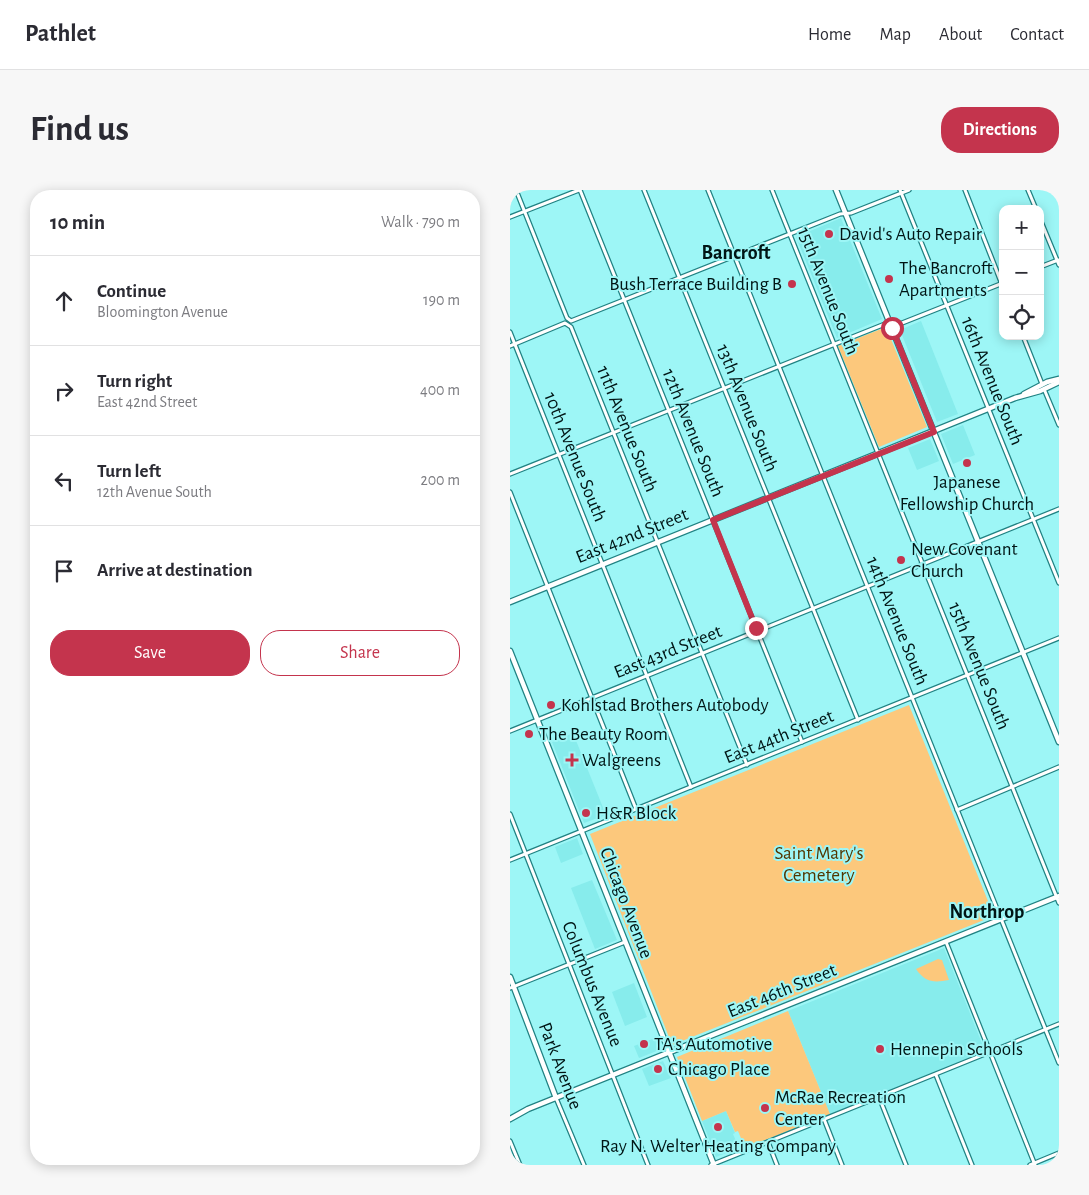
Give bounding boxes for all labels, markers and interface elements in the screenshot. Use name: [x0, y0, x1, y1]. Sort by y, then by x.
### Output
text: Pathlet: [25, 22, 96, 46]
text: Home: [808, 26, 851, 44]
text: Map: [879, 26, 911, 44]
text: About: [939, 26, 982, 44]
text: Contact: [1010, 26, 1064, 44]
button: Directions: [941, 107, 1059, 153]
text: Find us: [30, 112, 129, 147]
map controls: [999, 205, 1044, 340]
button: +: [999, 205, 1044, 250]
text: 10 min: [50, 212, 105, 233]
text: Walk · 790 m: [381, 214, 460, 230]
street label: 15th Avenue South: [794, 225, 862, 357]
place label: David's Auto Repair: [839, 225, 982, 244]
marker: David's Auto Repair: [823, 228, 835, 240]
district label: Bancroft: [701, 243, 771, 263]
button: −: [999, 250, 1044, 295]
place label: The Bancroft Apartments: [899, 259, 993, 300]
marker: The Bancroft Apartments: [883, 273, 895, 285]
place label: Bush Terrace Building B: [609, 275, 782, 294]
marker: Bush Terrace Building B: [786, 278, 798, 290]
text: Continue: [97, 282, 166, 301]
icon: ahead: [50, 287, 78, 315]
text: 190 m: [423, 292, 460, 308]
button: locate: [999, 295, 1044, 340]
text: Bloomington Avenue: [97, 304, 228, 320]
street label: 16th Avenue South: [958, 314, 1026, 448]
route start: [881, 317, 904, 340]
street label: 13th Avenue South: [713, 342, 781, 474]
street label: 11th Avenue South: [593, 363, 661, 495]
street label: 12th Avenue South: [659, 366, 727, 500]
text: Turn right: [97, 372, 172, 391]
icon: right: [50, 377, 78, 405]
text: 400 m: [420, 382, 460, 398]
street label: 10th Avenue South: [540, 390, 610, 524]
text: East 42nd Street: [97, 394, 197, 410]
marker: Japanese Fellowship Church: [961, 457, 973, 469]
text: Turn left: [97, 462, 161, 481]
icon: left: [50, 467, 78, 495]
text: 200 m: [420, 472, 460, 488]
place label: Japanese Fellowship Church: [900, 473, 1034, 514]
text: 12th Avenue South: [97, 484, 212, 500]
street label: East 42nd Street: [573, 505, 691, 567]
place label: New Covenant Church: [911, 540, 1018, 581]
street label: 14th Avenue South: [863, 554, 931, 688]
marker: New Covenant Church: [895, 554, 907, 566]
icon: arrive: [50, 557, 78, 585]
text: Arrive at destination: [97, 561, 253, 580]
street label: 15th Avenue South: [945, 600, 1013, 732]
route end: [745, 617, 768, 640]
street label: East 43rd Street: [611, 622, 725, 682]
button: Save: [50, 630, 250, 676]
button: Share: [260, 630, 460, 676]
place label: Kohlstad Brothers Autobody: [561, 696, 769, 715]
marker: Kohlstad Brothers Autobody: [545, 699, 557, 711]
street label: East 44th Street: [722, 706, 836, 768]
place label: The Beauty Room: [539, 725, 668, 744]
marker: The Beauty Room: [523, 728, 535, 740]
place label: Walgreens: [582, 751, 661, 770]
marker: Walgreens: [566, 754, 578, 766]
place label: H&R Block: [596, 804, 676, 823]
marker: H&R Block: [580, 807, 592, 819]
park label: Saint Mary's Cemetery: [774, 844, 864, 885]
street label: Chicago Avenue: [596, 845, 656, 961]
district label: Northrop: [950, 902, 1024, 922]
street label: Columbus Avenue: [558, 919, 626, 1049]
street label: East 46th Street: [725, 961, 839, 1021]
street label: Park Avenue: [535, 1020, 585, 1112]
place label: TA's Automotive: [654, 1035, 772, 1054]
marker: TA's Automotive: [638, 1038, 650, 1050]
place label: Hennepin Schools: [890, 1040, 1023, 1059]
marker: Hennepin Schools: [874, 1043, 886, 1055]
place label: Chicago Place: [668, 1060, 769, 1079]
marker: Chicago Place: [652, 1063, 664, 1075]
place label: McRae Recreation Center: [775, 1088, 906, 1129]
marker: McRae Recreation Center: [759, 1102, 771, 1114]
marker: Ray N. Welter Heating Company: [712, 1121, 724, 1133]
place label: Ray N. Welter Heating Company: [600, 1137, 836, 1156]

